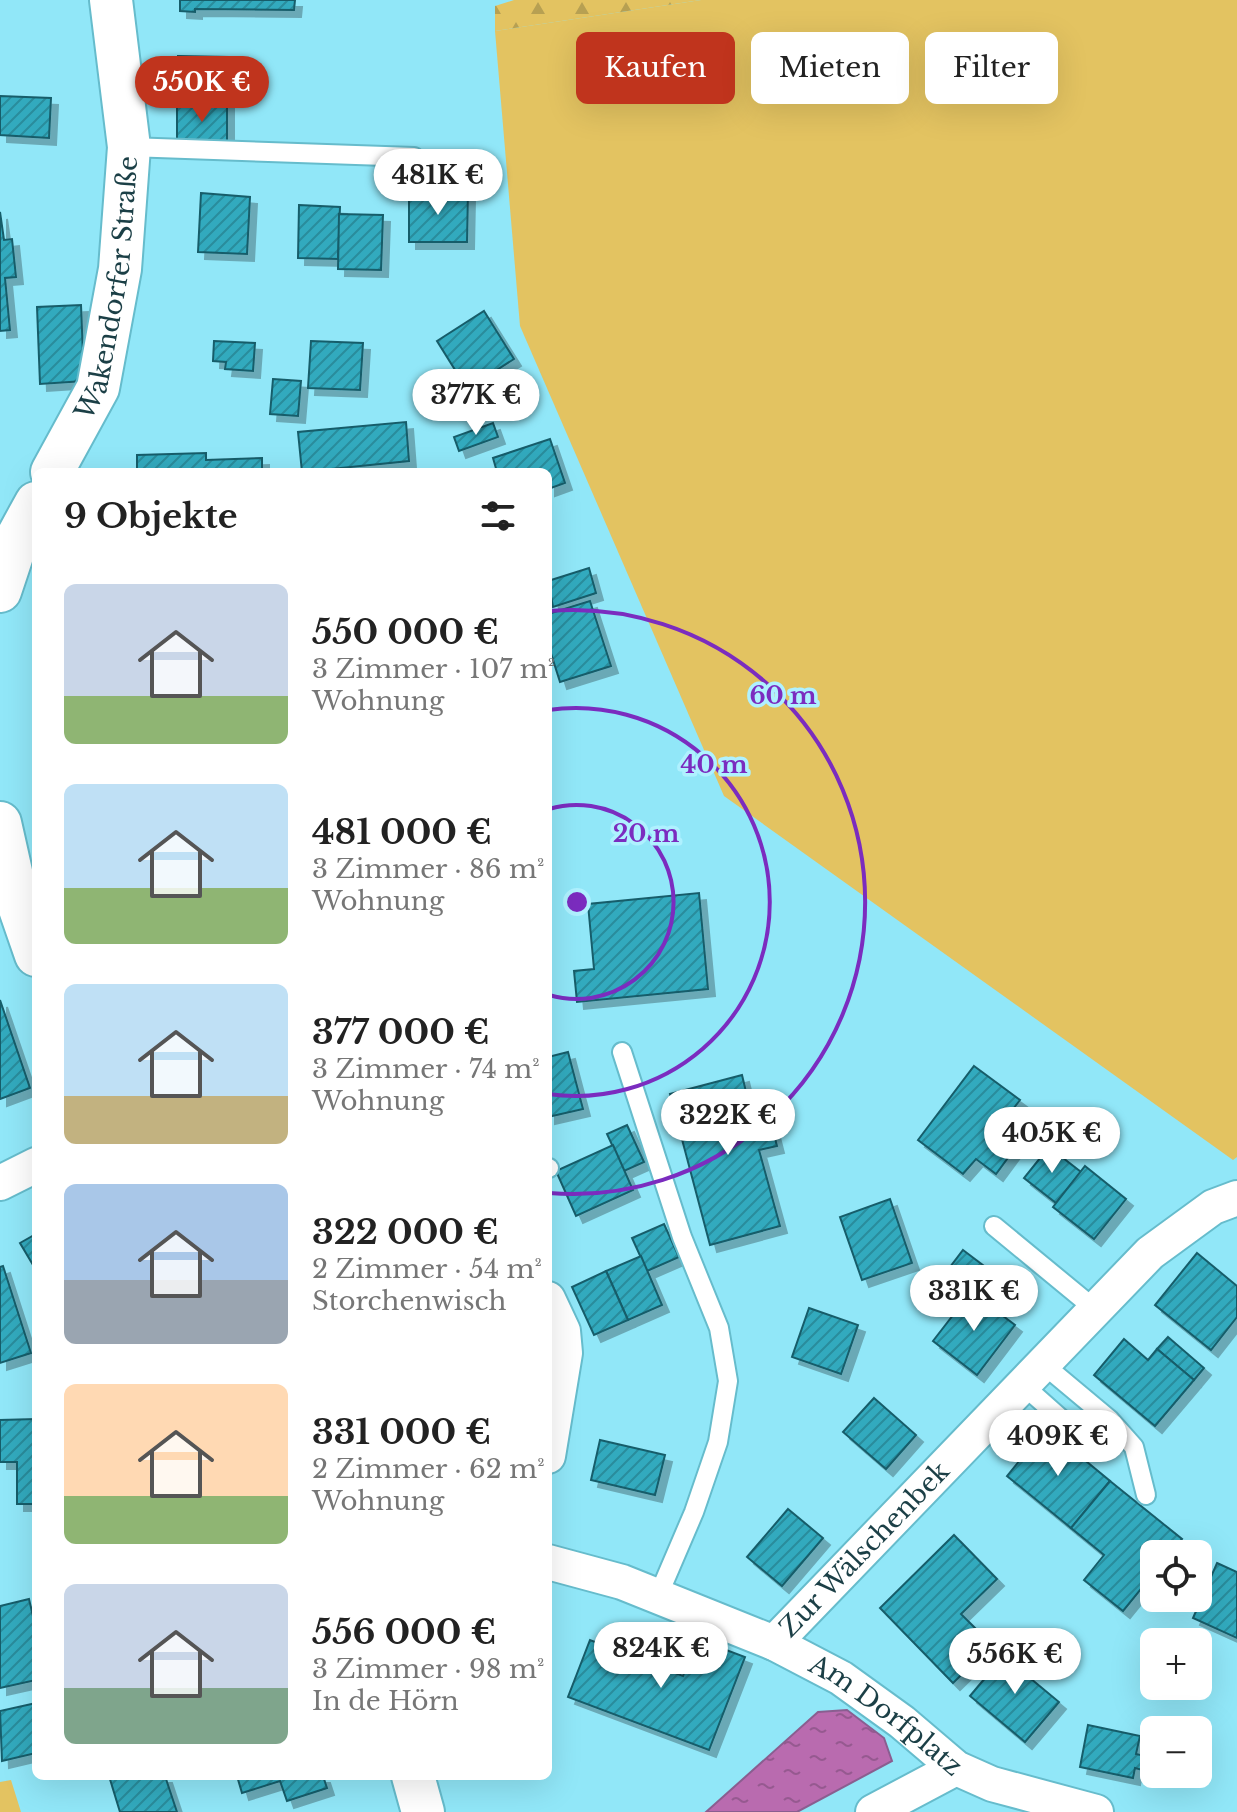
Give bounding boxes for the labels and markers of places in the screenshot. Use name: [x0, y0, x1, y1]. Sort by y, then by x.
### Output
pin: 550K €: [137, 56, 267, 124]
pin: 481K €: [373, 149, 503, 217]
pin: 377K €: [411, 369, 541, 437]
centre of rings: [563, 888, 591, 916]
pin: 322K €: [663, 1089, 793, 1157]
pin: 405K €: [987, 1107, 1117, 1175]
pin: 331K €: [909, 1265, 1039, 1333]
pin: 409K €: [993, 1410, 1123, 1478]
pin: 824K €: [596, 1622, 726, 1690]
pin: 556K €: [950, 1628, 1080, 1696]

